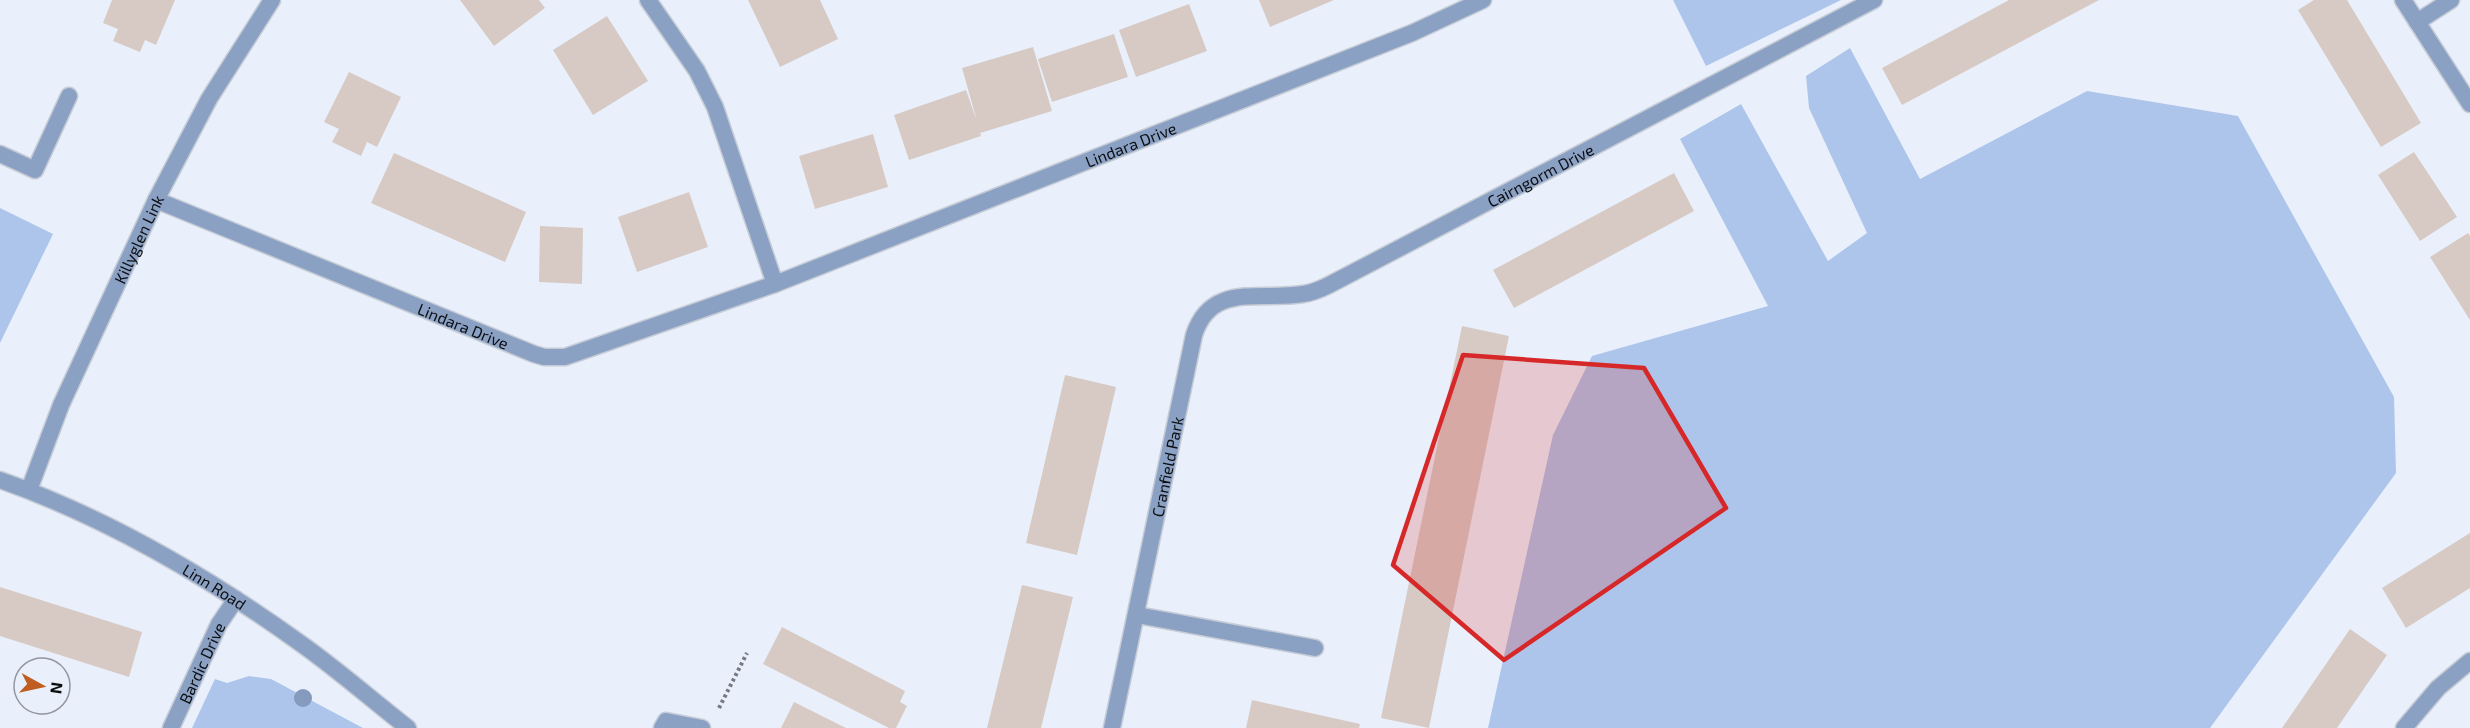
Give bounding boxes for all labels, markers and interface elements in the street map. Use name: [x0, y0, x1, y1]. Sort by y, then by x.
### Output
street label: Lindara Drive: [1082, 117, 1179, 170]
street label: Cairngorm Drive: [1484, 139, 1597, 210]
street label: Killyglen Link: [109, 191, 167, 286]
street label: Lindara Drive: [415, 298, 512, 352]
street label: Cranfield Park: [1147, 415, 1186, 519]
street label: Linn Road: [180, 559, 250, 613]
street label: Bardic Drive: [174, 619, 228, 706]
north arrow: [12, 656, 72, 716]
text: N: [47, 681, 68, 695]

